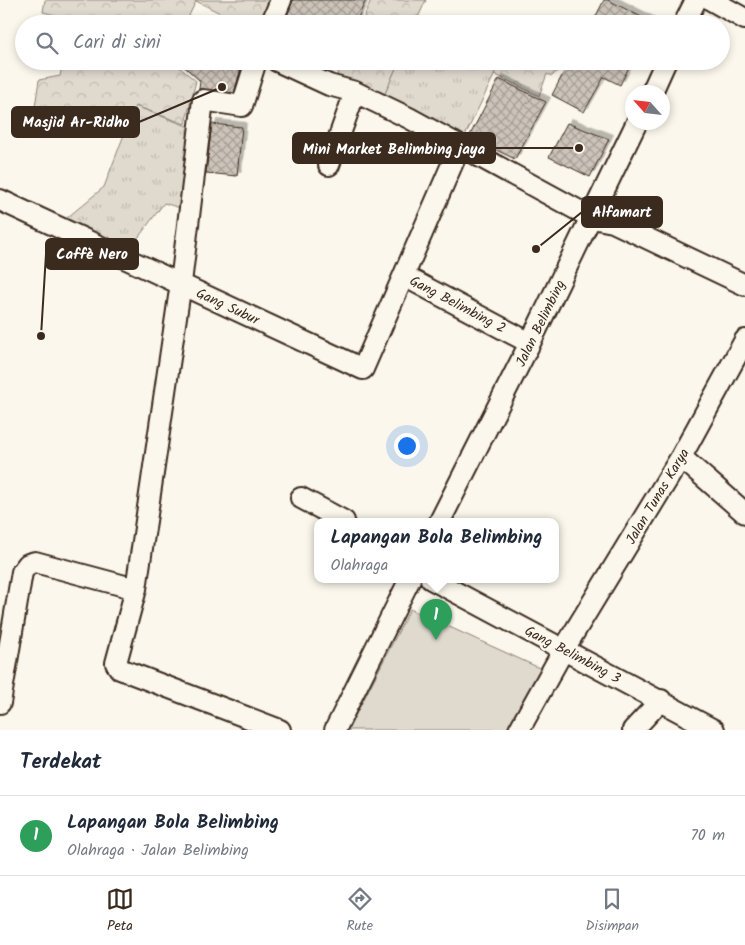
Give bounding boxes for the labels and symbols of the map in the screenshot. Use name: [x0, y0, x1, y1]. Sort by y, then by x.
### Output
north arrow: [625, 85, 670, 130]
callout: Masjid Ar-Ridho: [12, 107, 139, 137]
text: Masjid Ar-Ridho: [23, 111, 130, 135]
callout: Mini Market Belimbing jaya: [293, 133, 495, 163]
text: Mini Market Belimbing jaya: [303, 138, 486, 162]
callout: Alfamart: [582, 197, 662, 227]
text: Alfamart: [592, 201, 652, 225]
callout: Caffè Nero: [46, 239, 138, 269]
text: Caffè Nero: [56, 243, 128, 267]
street label: Gang Belimbing 2: [405, 270, 510, 340]
street label: Jalan Belimbing: [510, 276, 571, 371]
street label: Gang Subur: [192, 283, 264, 332]
your location: [394, 433, 420, 459]
street label: Jalan Tunas Karya: [620, 444, 695, 549]
pin: 1: [420, 599, 452, 640]
street label: Gang Belimbing 3: [520, 620, 625, 690]

